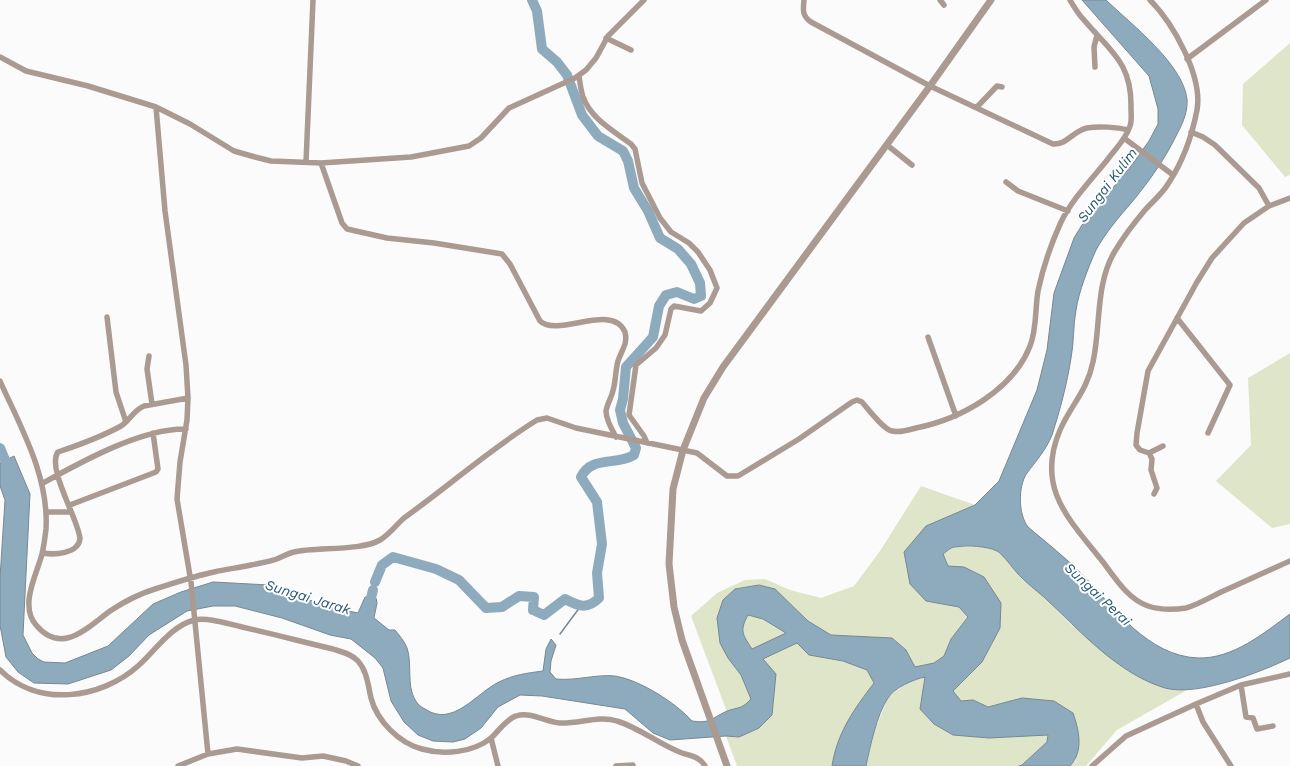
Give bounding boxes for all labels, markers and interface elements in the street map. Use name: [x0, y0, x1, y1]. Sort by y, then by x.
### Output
water label: Sungai Kulim: [1074, 145, 1140, 225]
water label: Sungai Perai: [1061, 559, 1135, 629]
water label: Sungai Jarak: [263, 576, 353, 618]

